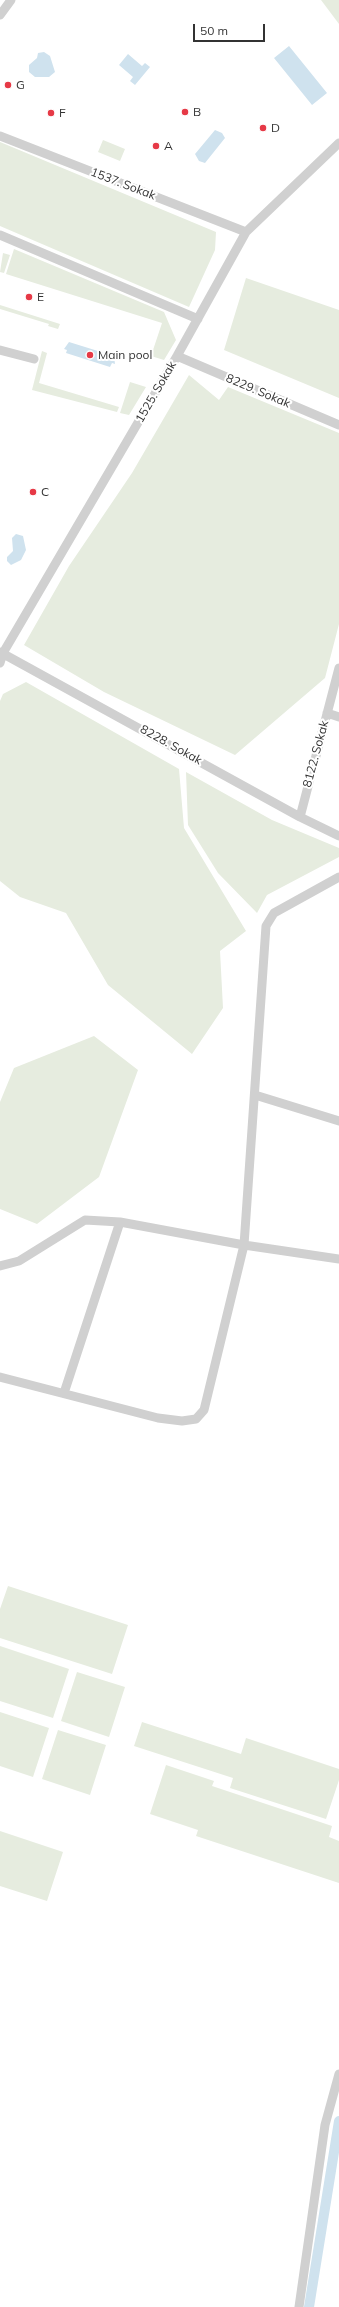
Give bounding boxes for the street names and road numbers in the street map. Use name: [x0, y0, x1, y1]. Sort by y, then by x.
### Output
street label: 1537. Sokak: [88, 165, 158, 203]
street label: 1525. Sokak: [133, 359, 179, 425]
street label: 8229. Sokak: [224, 371, 292, 411]
street label: 8122. Sokak: [300, 719, 332, 789]
street label: 8228. Sokak: [138, 722, 204, 768]

